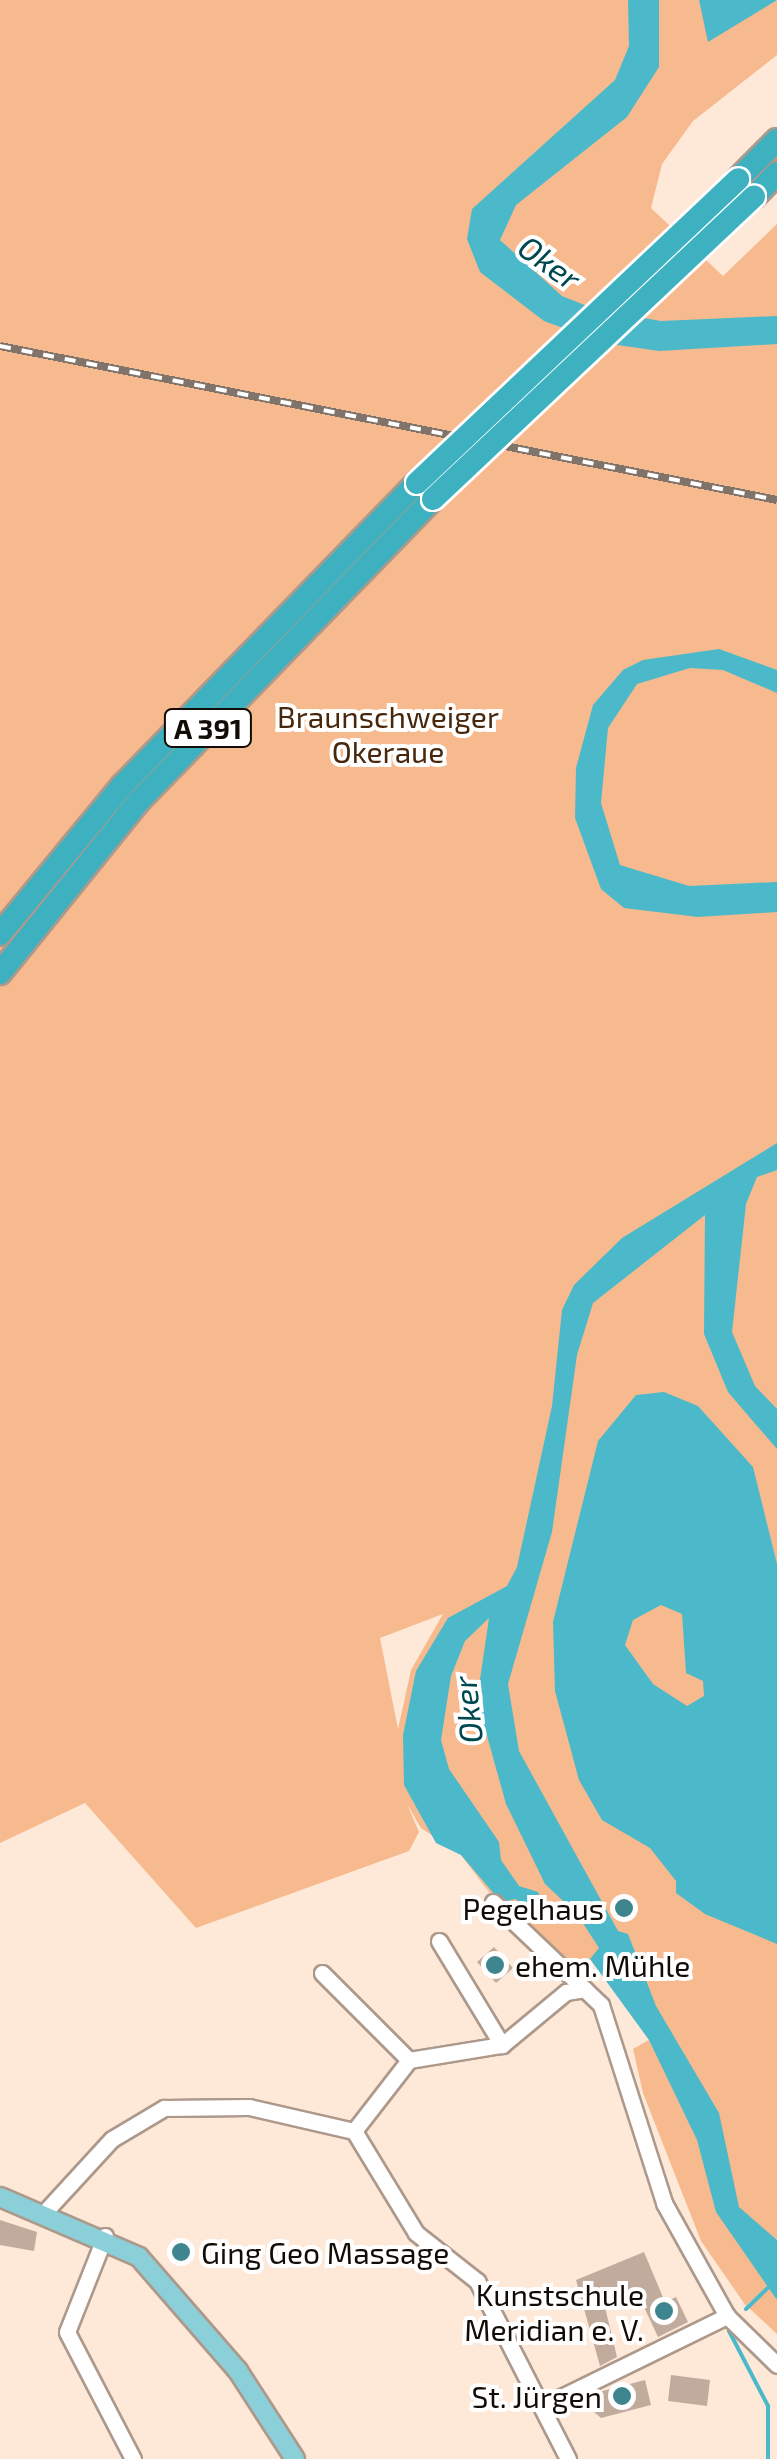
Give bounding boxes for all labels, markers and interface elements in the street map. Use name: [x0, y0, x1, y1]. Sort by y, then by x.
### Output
water label: Oker: [511, 227, 589, 297]
park label: Braunschweiger Okeraue: [277, 698, 499, 768]
road number: A 391: [163, 705, 253, 751]
water label: Oker: [444, 1674, 490, 1746]
place label: Pegelhaus: [462, 1890, 604, 1926]
marker: Pegelhaus: [613, 1897, 635, 1919]
place label: ehem. Mühle: [515, 1947, 690, 1983]
marker: ehem. Mühle: [484, 1954, 506, 1976]
place label: Ging Geo Massage: [201, 2234, 449, 2270]
marker: Ging Geo Massage: [170, 2241, 192, 2263]
place label: Kunstschule Meridian e. V.: [463, 2276, 644, 2346]
marker: Kunstschule Meridian e. V.: [653, 2300, 675, 2322]
place label: St. Jürgen: [471, 2378, 602, 2414]
marker: St. Jürgen: [611, 2385, 633, 2407]

